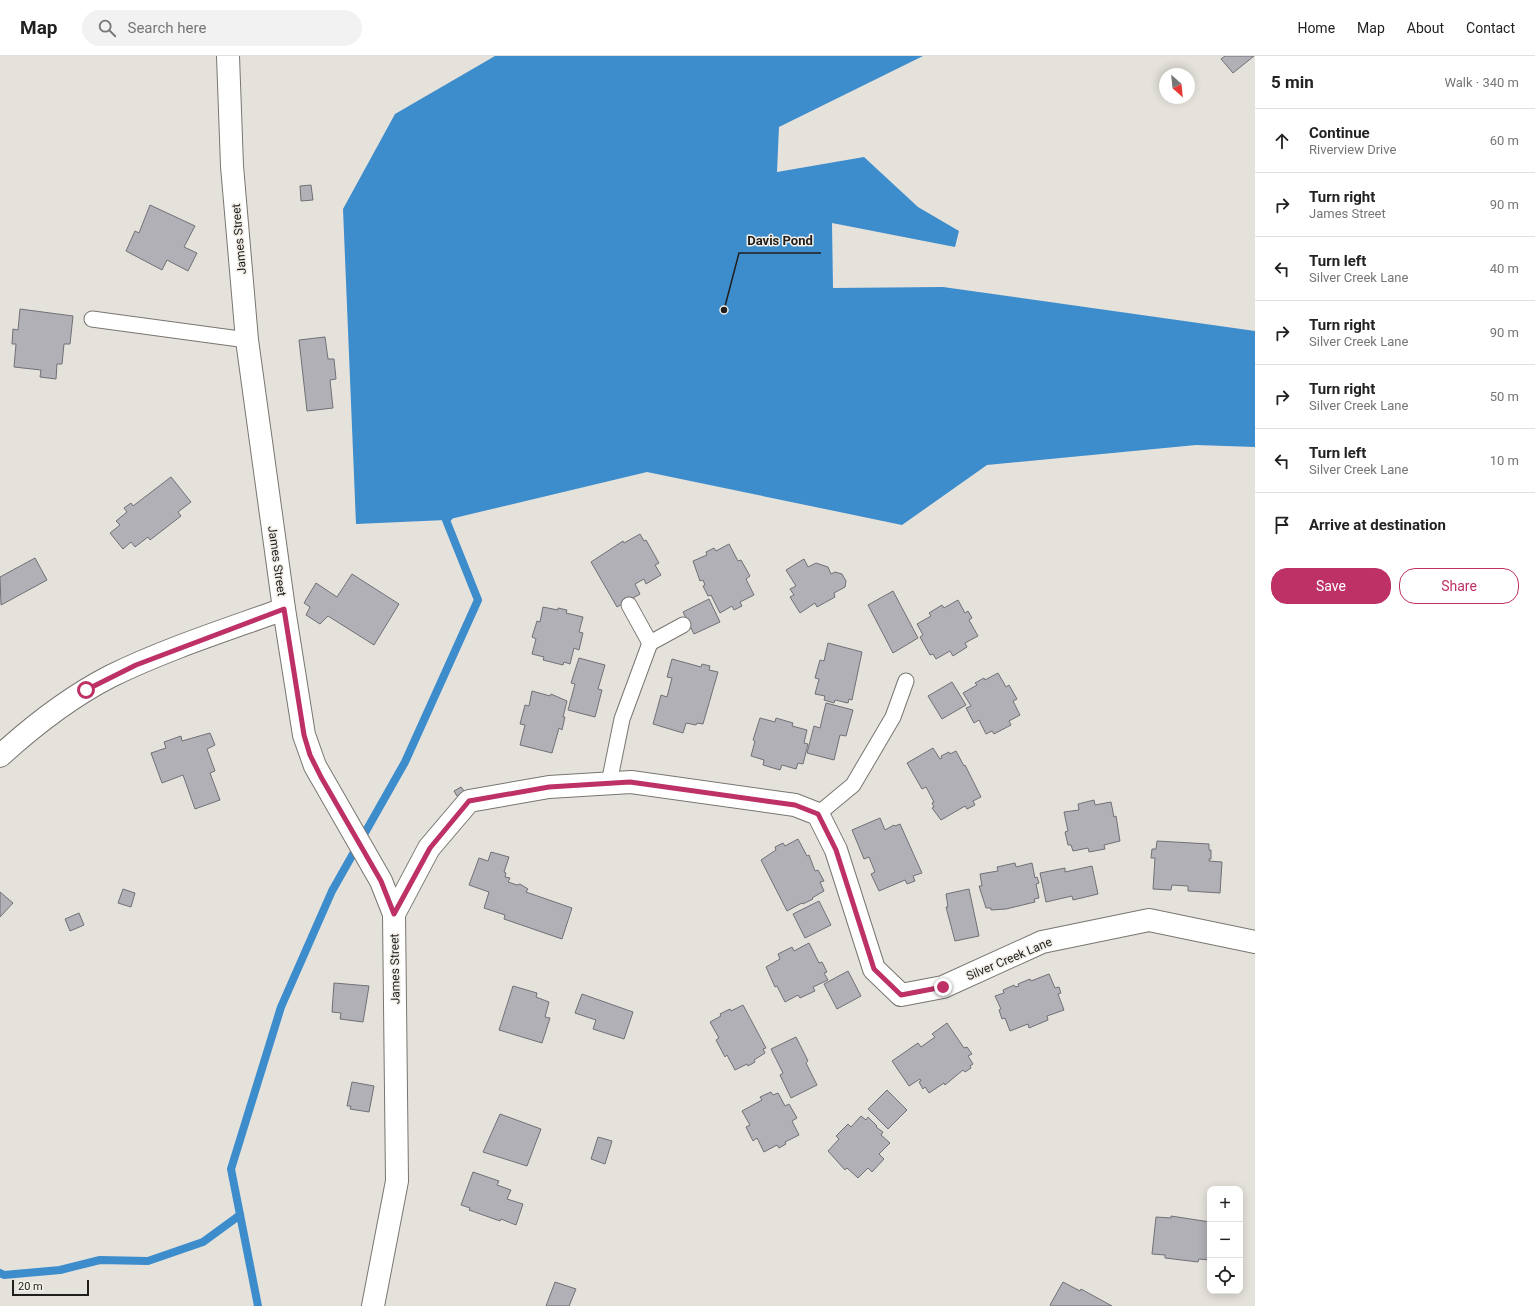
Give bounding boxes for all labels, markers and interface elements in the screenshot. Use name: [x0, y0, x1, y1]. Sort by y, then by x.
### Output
search box: [82, 10, 362, 46]
text: Map: [20, 16, 58, 39]
icon: search: [96, 17, 118, 39]
text: Search here: [128, 19, 206, 37]
text: Home: [1297, 20, 1335, 36]
text: Map: [1357, 20, 1385, 36]
text: About: [1407, 20, 1444, 36]
text: Contact: [1466, 20, 1515, 36]
north arrow: [1159, 68, 1195, 104]
text: 5 min: [1271, 72, 1314, 92]
text: Walk · 340 m: [1444, 75, 1519, 90]
text: Continue: [1309, 124, 1370, 142]
icon: ahead: [1271, 130, 1293, 152]
text: 60 m: [1490, 133, 1519, 148]
text: Riverview Drive: [1309, 142, 1396, 157]
text: Turn right: [1309, 188, 1375, 206]
icon: right: [1271, 194, 1293, 216]
text: 90 m: [1490, 197, 1519, 212]
street label: James Street: [229, 203, 249, 275]
text: James Street: [1309, 206, 1386, 221]
callout: Davis Pond: [739, 228, 821, 253]
text: Davis Pond: [747, 233, 813, 248]
text: Turn left: [1309, 252, 1366, 270]
icon: left: [1271, 258, 1293, 280]
text: 40 m: [1490, 261, 1519, 276]
text: Silver Creek Lane: [1309, 270, 1408, 285]
text: Turn right: [1309, 316, 1375, 334]
icon: right: [1271, 322, 1293, 344]
text: 90 m: [1490, 325, 1519, 340]
text: Silver Creek Lane: [1309, 334, 1408, 349]
text: Turn right: [1309, 380, 1375, 398]
icon: right: [1271, 386, 1293, 408]
text: 50 m: [1490, 389, 1519, 404]
text: Silver Creek Lane: [1309, 398, 1408, 413]
text: Turn left: [1309, 444, 1366, 462]
icon: left: [1271, 450, 1293, 472]
text: 10 m: [1490, 453, 1519, 468]
text: Silver Creek Lane: [1309, 462, 1408, 477]
icon: arrive: [1271, 514, 1293, 536]
text: Arrive at destination: [1309, 516, 1446, 534]
street label: James Street: [265, 525, 289, 597]
button: Save: [1271, 568, 1391, 604]
button: Share: [1399, 568, 1519, 604]
route start: [77, 681, 95, 699]
street label: James Street: [387, 933, 403, 1005]
street label: Silver Creek Lane: [964, 935, 1054, 983]
route end: [934, 978, 952, 996]
map controls: [1207, 1186, 1243, 1294]
button: +: [1207, 1186, 1243, 1222]
button: −: [1207, 1222, 1243, 1258]
button: locate: [1207, 1258, 1243, 1294]
scale bar: [12, 1278, 89, 1297]
text: 20 m: [18, 1280, 43, 1293]

